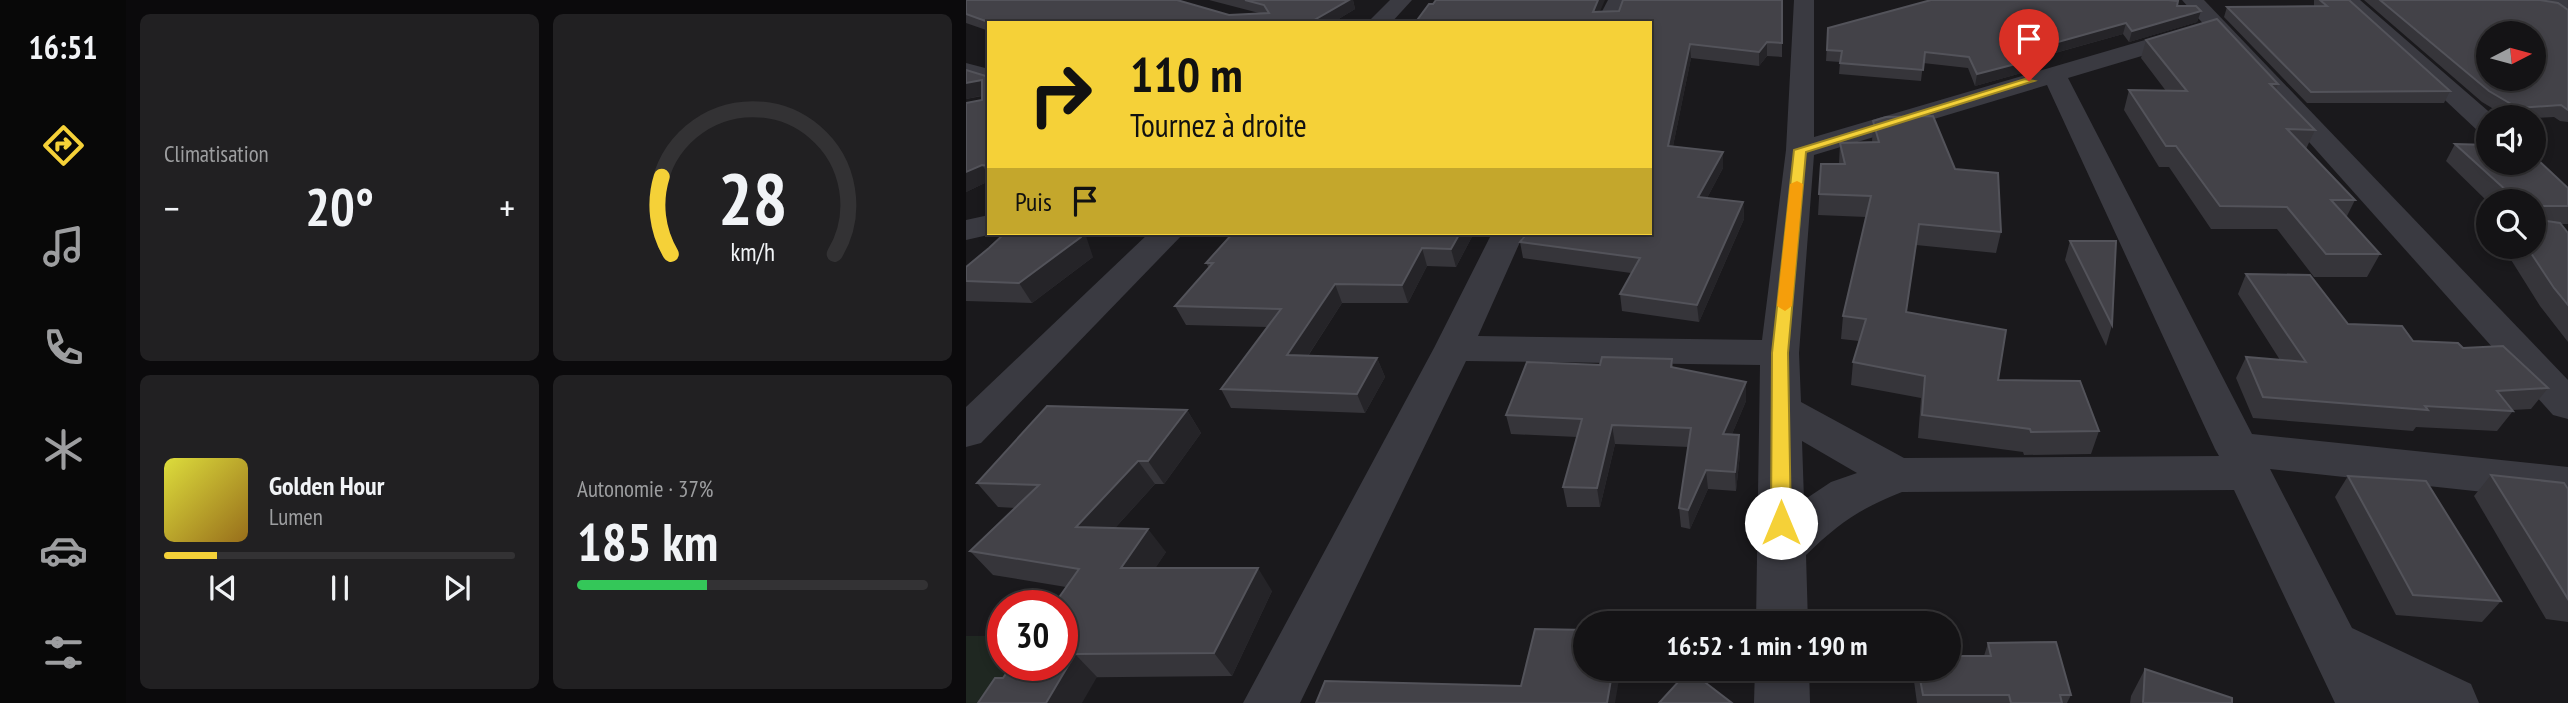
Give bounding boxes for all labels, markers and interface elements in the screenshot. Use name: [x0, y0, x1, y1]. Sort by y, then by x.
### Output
pin: [1999, 9, 2059, 81]
icon: arrive: [2010, 20, 2048, 58]
north arrow: [2476, 21, 2546, 91]
map controls: [2476, 21, 2546, 259]
text: 16:51: [28, 26, 98, 68]
text: 110 m: [1130, 42, 1243, 106]
icon: right: [1015, 49, 1106, 140]
text: Tournez à droite: [1130, 104, 1307, 146]
button: sound: [2476, 105, 2546, 175]
icon: directions: [39, 121, 88, 170]
text: Climatisation: [164, 139, 269, 168]
text: 28: [718, 150, 787, 244]
text: 20°: [305, 173, 374, 240]
icon: arrive: [1066, 182, 1104, 220]
text: −: [164, 183, 180, 232]
text: +: [499, 183, 515, 232]
text: Puis: [1015, 185, 1052, 218]
button: search: [2476, 189, 2546, 259]
icon: music: [39, 222, 88, 271]
text: km/h: [730, 235, 775, 267]
icon: phone: [39, 323, 88, 372]
icon: climate: [39, 425, 88, 474]
text: Golden Hour: [269, 469, 384, 502]
text: Autonomie · 37%: [577, 474, 713, 503]
position arrow: [1744, 486, 1818, 560]
text: Lumen: [269, 502, 323, 531]
text: 185 km: [577, 508, 718, 575]
icon: car: [39, 526, 88, 575]
icon: previous: [204, 569, 242, 607]
icon: pause: [321, 569, 359, 607]
icon: next: [438, 569, 476, 607]
speed limit sign: 30: [987, 590, 1078, 681]
icon: filters: [39, 628, 88, 677]
text: 16:52 · 1 min · 190 m: [1667, 629, 1867, 662]

